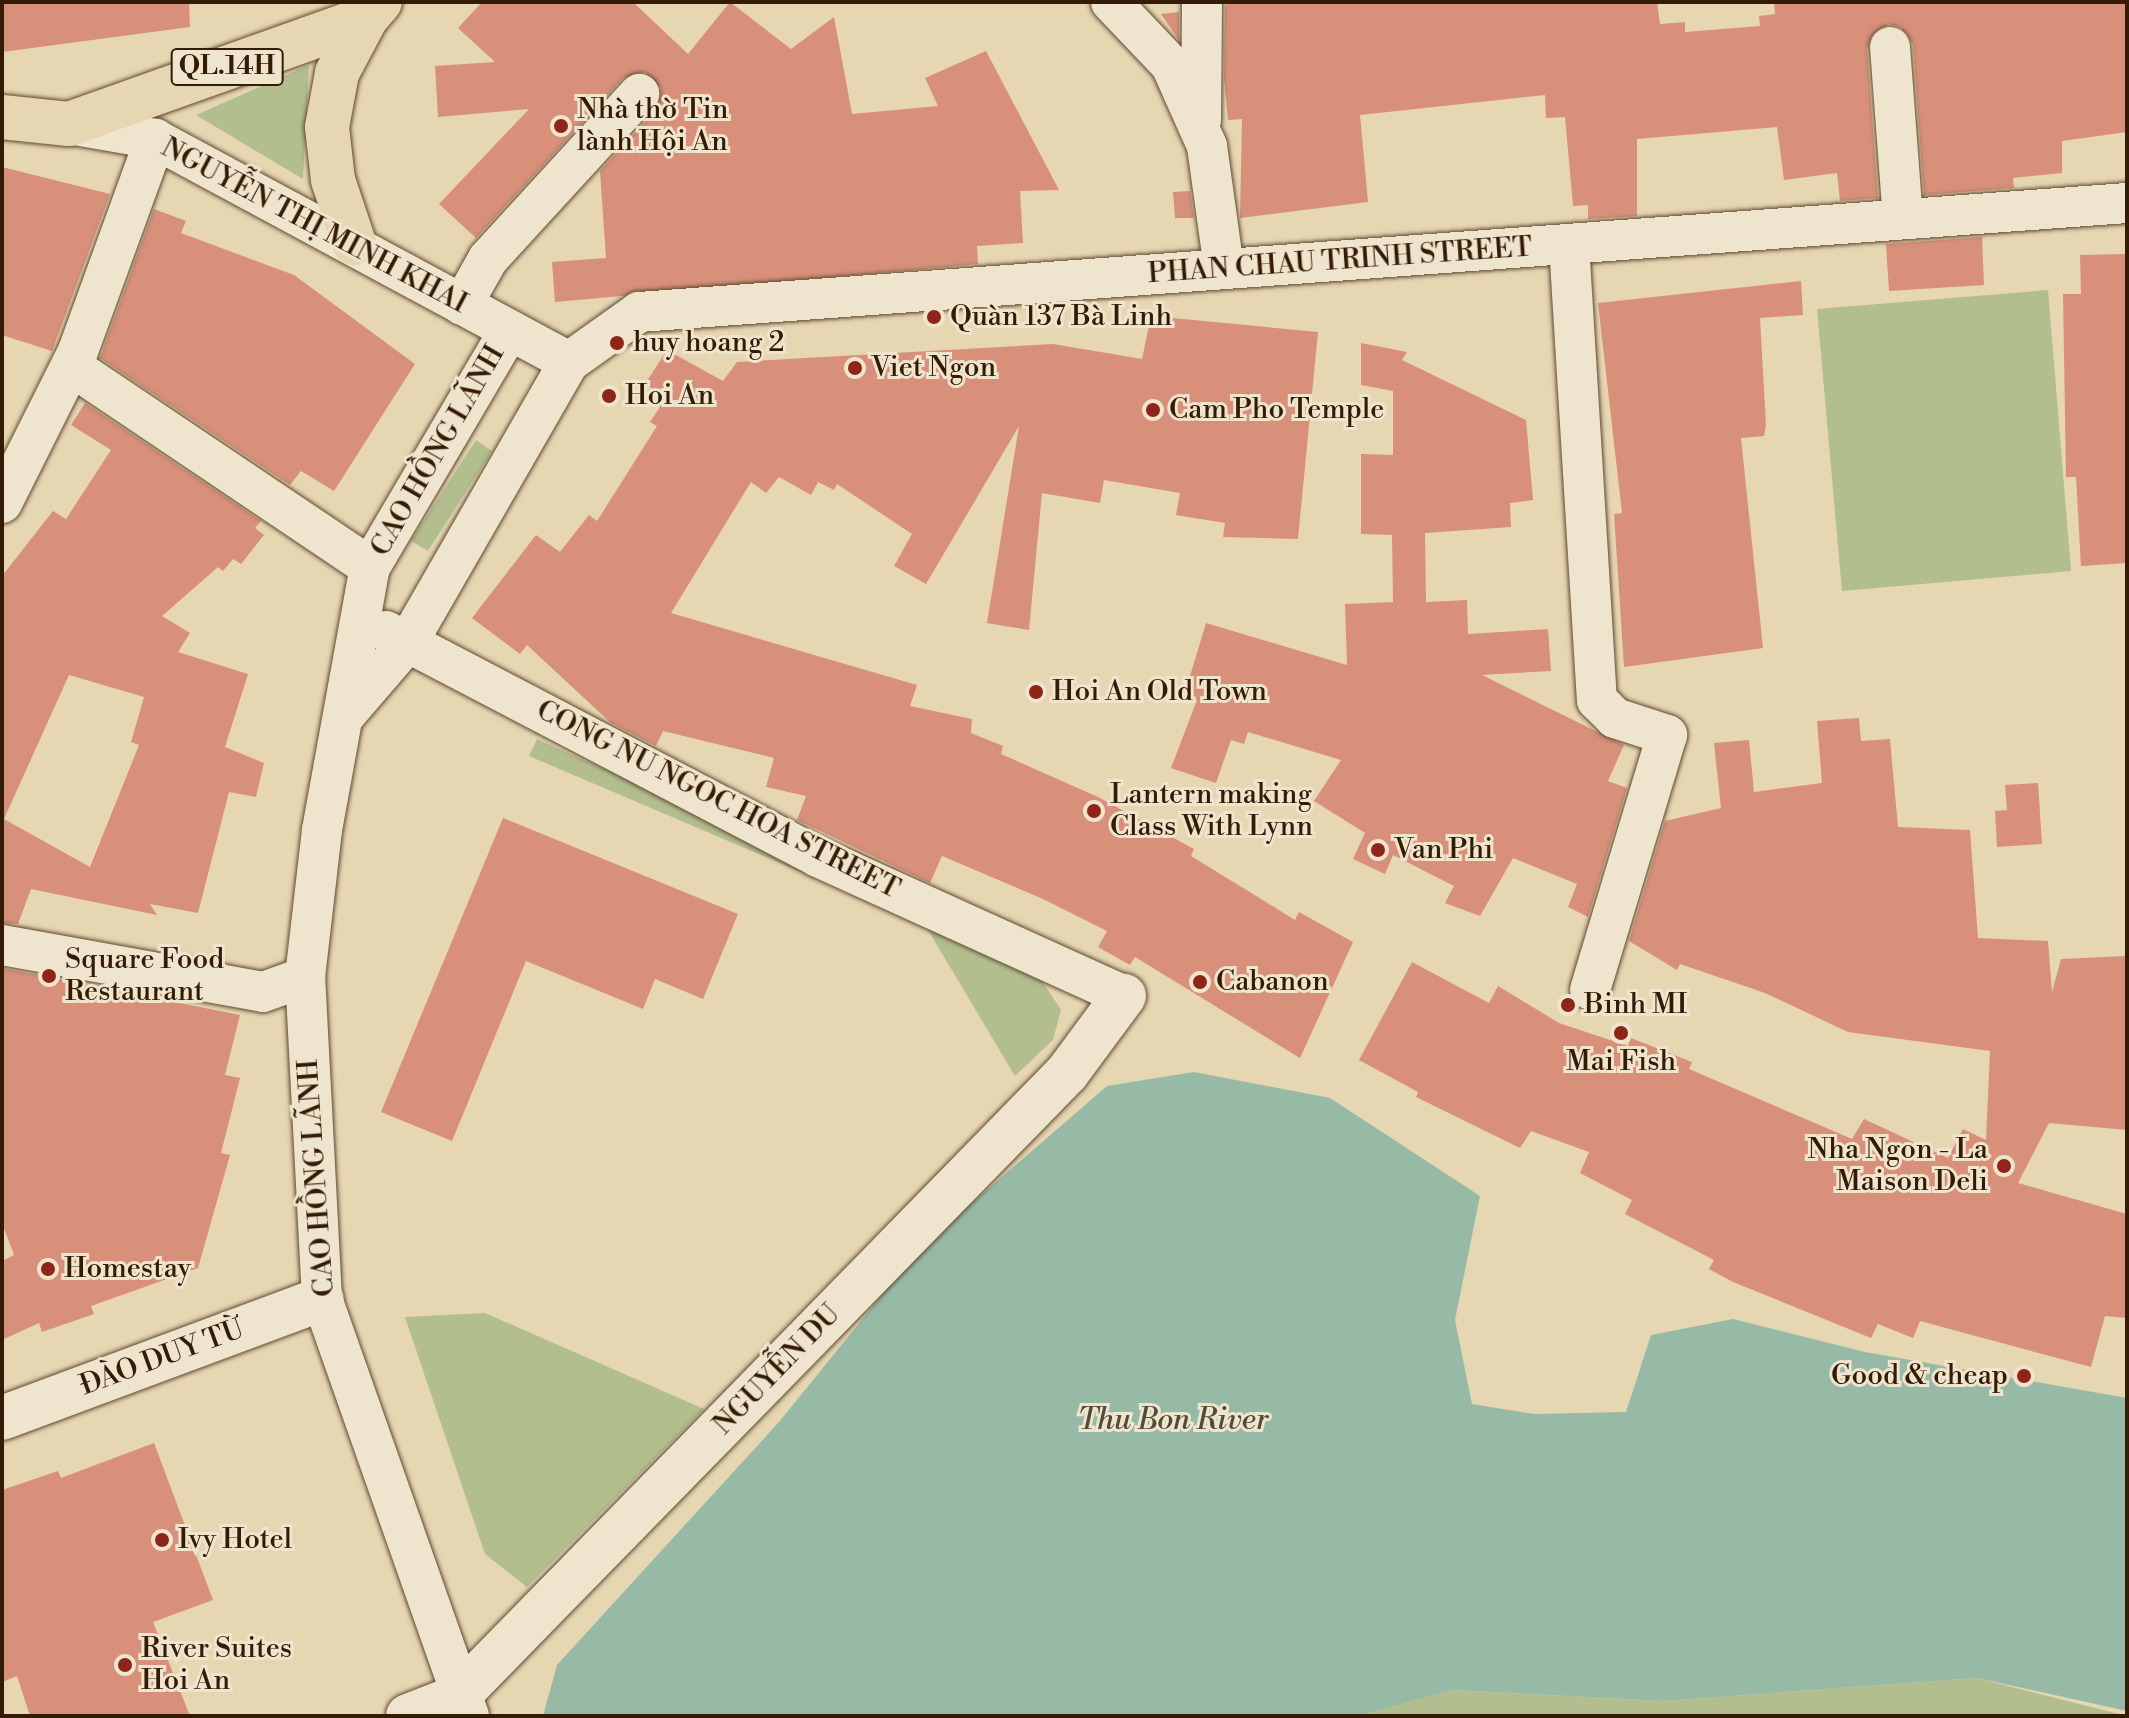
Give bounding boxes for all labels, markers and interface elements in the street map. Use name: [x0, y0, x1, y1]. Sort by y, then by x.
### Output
road number: QL.14H: [169, 45, 285, 89]
place label: Nhà thờ Tin lành Hội An: [577, 93, 728, 159]
marker: Nhà thờ Tin lành Hội An: [552, 117, 570, 135]
street label: NGUYỄN THỊ MINH KHAI: [155, 131, 473, 321]
street label: PHAN CHAU TRINH STREET: [1147, 231, 1533, 291]
place label: Quàn 137 Bà Linh: [950, 300, 1172, 334]
marker: Quàn 137 Bà Linh: [925, 308, 943, 326]
place label: huy hoang 2: [633, 326, 785, 360]
marker: huy hoang 2: [608, 334, 626, 352]
street label: CAO HỒNG LÃNH: [364, 339, 512, 563]
place label: Viet Ngon: [871, 351, 996, 385]
marker: Viet Ngon: [846, 359, 864, 377]
place label: Hoi An: [625, 379, 714, 413]
marker: Hoi An: [600, 387, 618, 405]
place label: Cam Pho Temple: [1169, 393, 1384, 427]
marker: Cam Pho Temple: [1144, 401, 1162, 419]
place label: Hoi An Old Town: [1052, 675, 1267, 709]
marker: Hoi An Old Town: [1027, 683, 1045, 701]
street label: CONG NU NGOC HOA STREET: [531, 693, 905, 907]
place label: Lantern making Class With Lynn: [1110, 778, 1313, 844]
marker: Lantern making Class With Lynn: [1085, 802, 1103, 820]
place label: Van Phi: [1394, 833, 1493, 867]
marker: Van Phi: [1369, 841, 1387, 859]
place label: Square Food Restaurant: [65, 943, 224, 1009]
place label: Cabanon: [1216, 965, 1329, 999]
marker: Square Food Restaurant: [40, 967, 58, 985]
marker: Cabanon: [1191, 973, 1209, 991]
place label: Binh MI: [1584, 988, 1687, 1022]
marker: Binh MI: [1559, 996, 1577, 1014]
marker: Mai Fish: [1612, 1024, 1630, 1042]
place label: Mai Fish: [1566, 1045, 1676, 1079]
street label: CAO HỒNG LÃNH: [292, 1058, 342, 1298]
place label: Nha Ngon - La Maison Deli: [1807, 1133, 1988, 1199]
marker: Nha Ngon - La Maison Deli: [1995, 1157, 2013, 1175]
place label: Homestay: [64, 1252, 191, 1286]
marker: Homestay: [39, 1260, 57, 1278]
street label: NGUYỄN DU: [707, 1298, 847, 1442]
street label: ĐÀO DUY TỪ: [76, 1313, 248, 1403]
place label: Good & cheap: [1831, 1359, 2008, 1393]
marker: Good & cheap: [2015, 1367, 2033, 1385]
water label: Thu Bon River: [1078, 1402, 1268, 1438]
place label: Ivy Hotel: [178, 1523, 292, 1557]
marker: Ivy Hotel: [153, 1531, 171, 1549]
place label: River Suites Hoi An: [141, 1632, 292, 1698]
marker: River Suites Hoi An: [116, 1656, 134, 1674]

